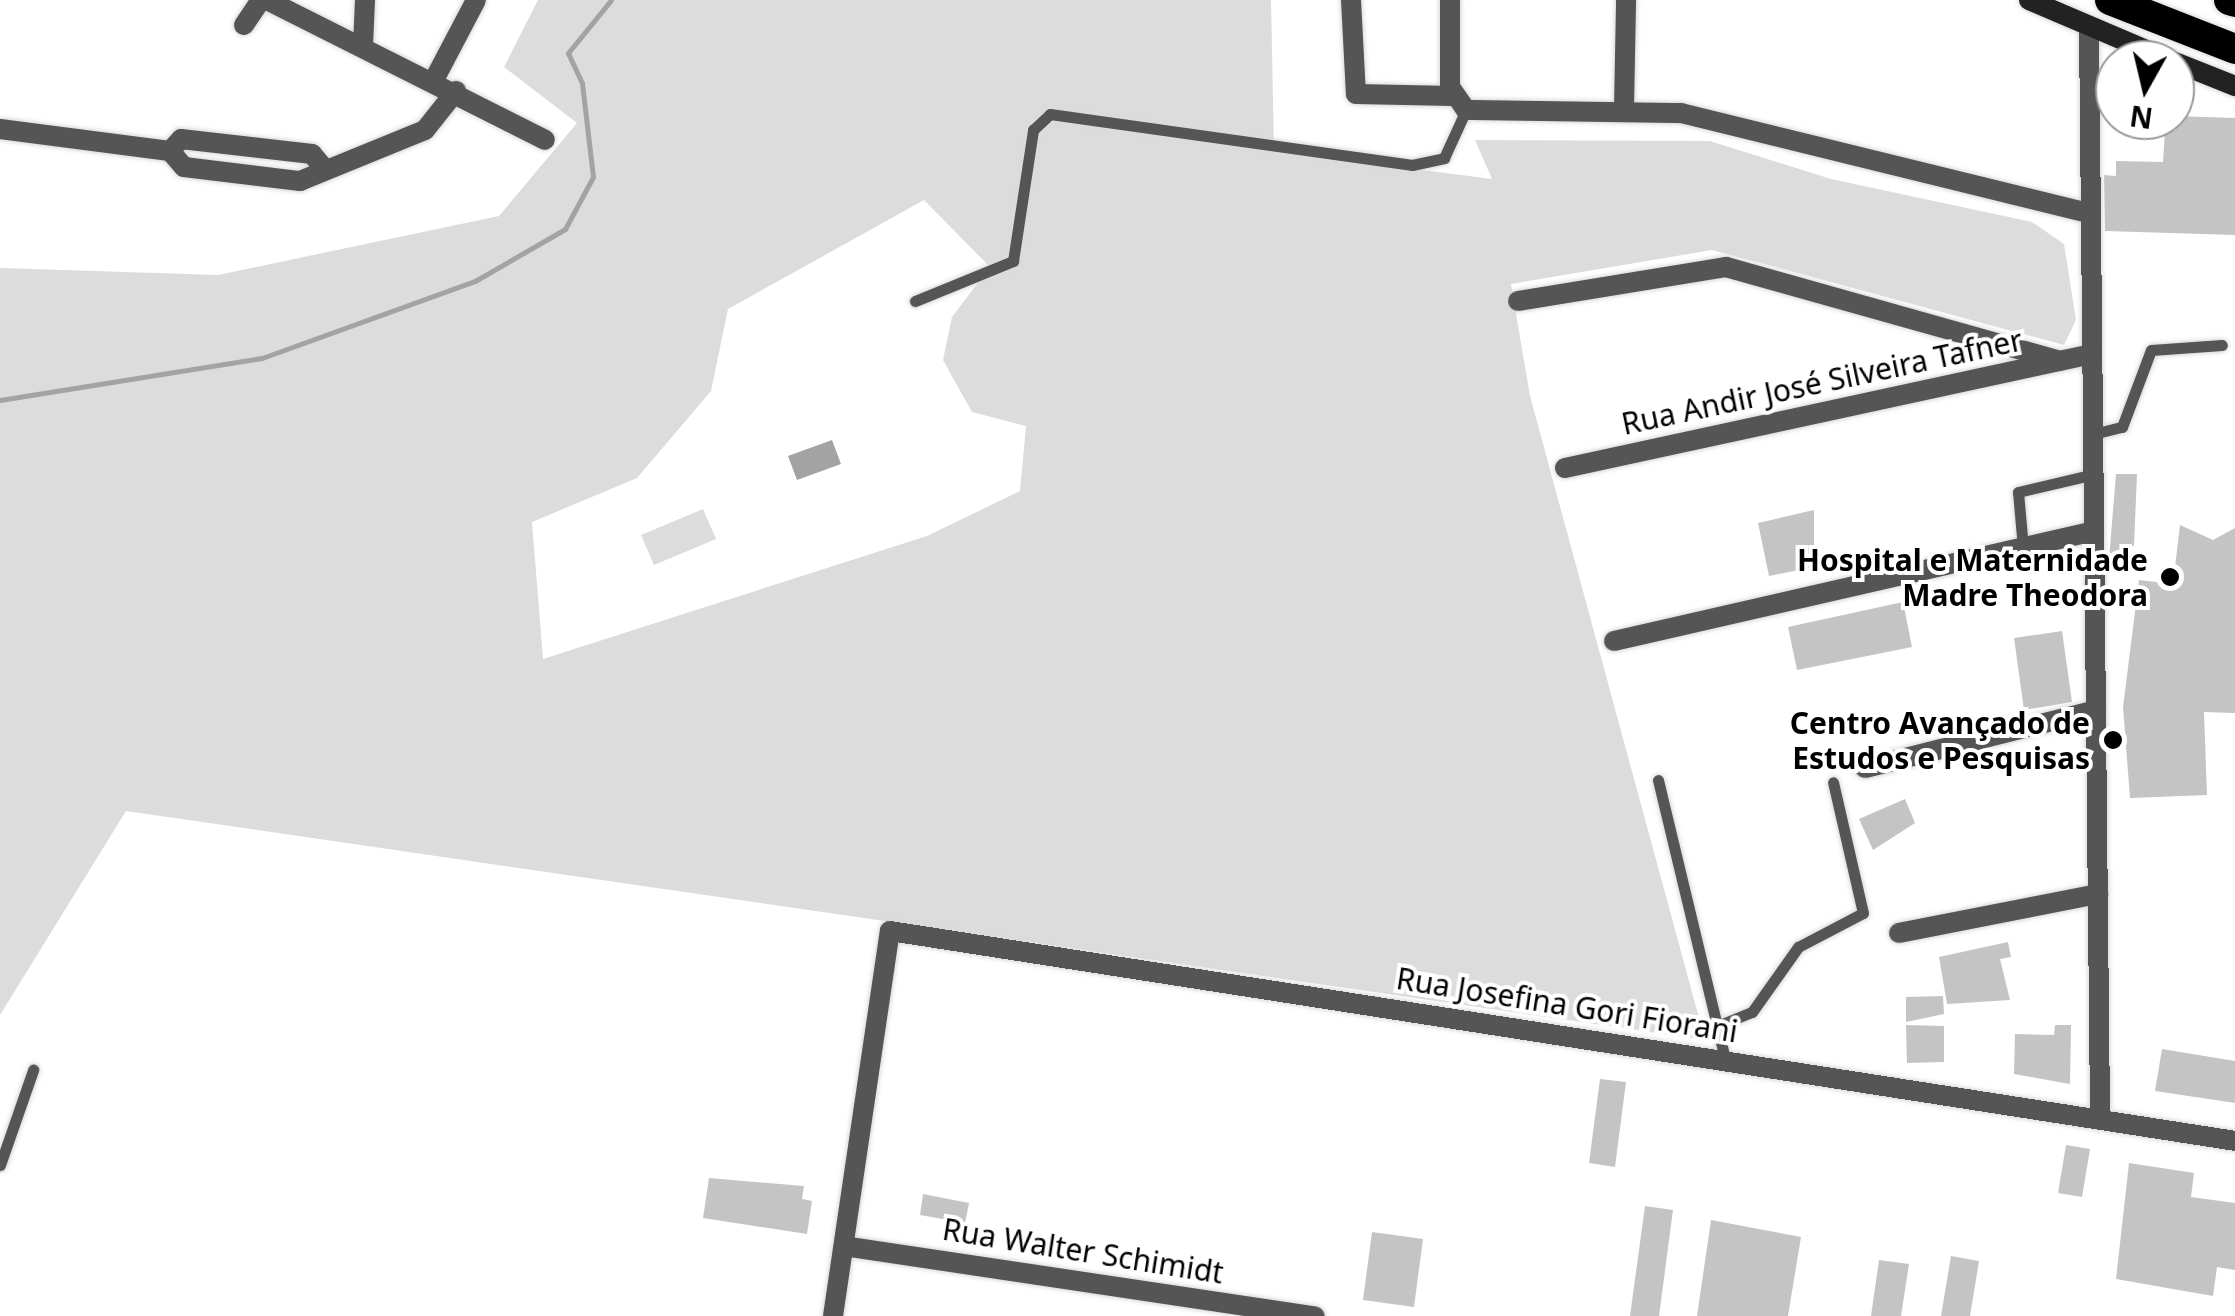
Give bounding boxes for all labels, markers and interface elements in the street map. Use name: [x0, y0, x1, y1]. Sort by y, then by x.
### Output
north arrow: [2095, 40, 2195, 140]
text: N: [2127, 97, 2155, 138]
street label: Rua Andir José Silveira Tafner: [1618, 322, 2026, 442]
place label: Hospital e Maternidade Madre Theodora: [1797, 542, 2148, 612]
marker: Hospital e Maternidade Madre Theodora: [2157, 564, 2183, 590]
place label: Centro Avançado de Estudos e Pesquisas: [1790, 705, 2090, 776]
marker: Centro Avançado de Estudos e Pesquisas: [2100, 727, 2126, 753]
street label: Rua Josefina Gori Fiorani: [1394, 960, 1740, 1050]
street label: Rua Walter Schimidt: [940, 1211, 1226, 1291]

